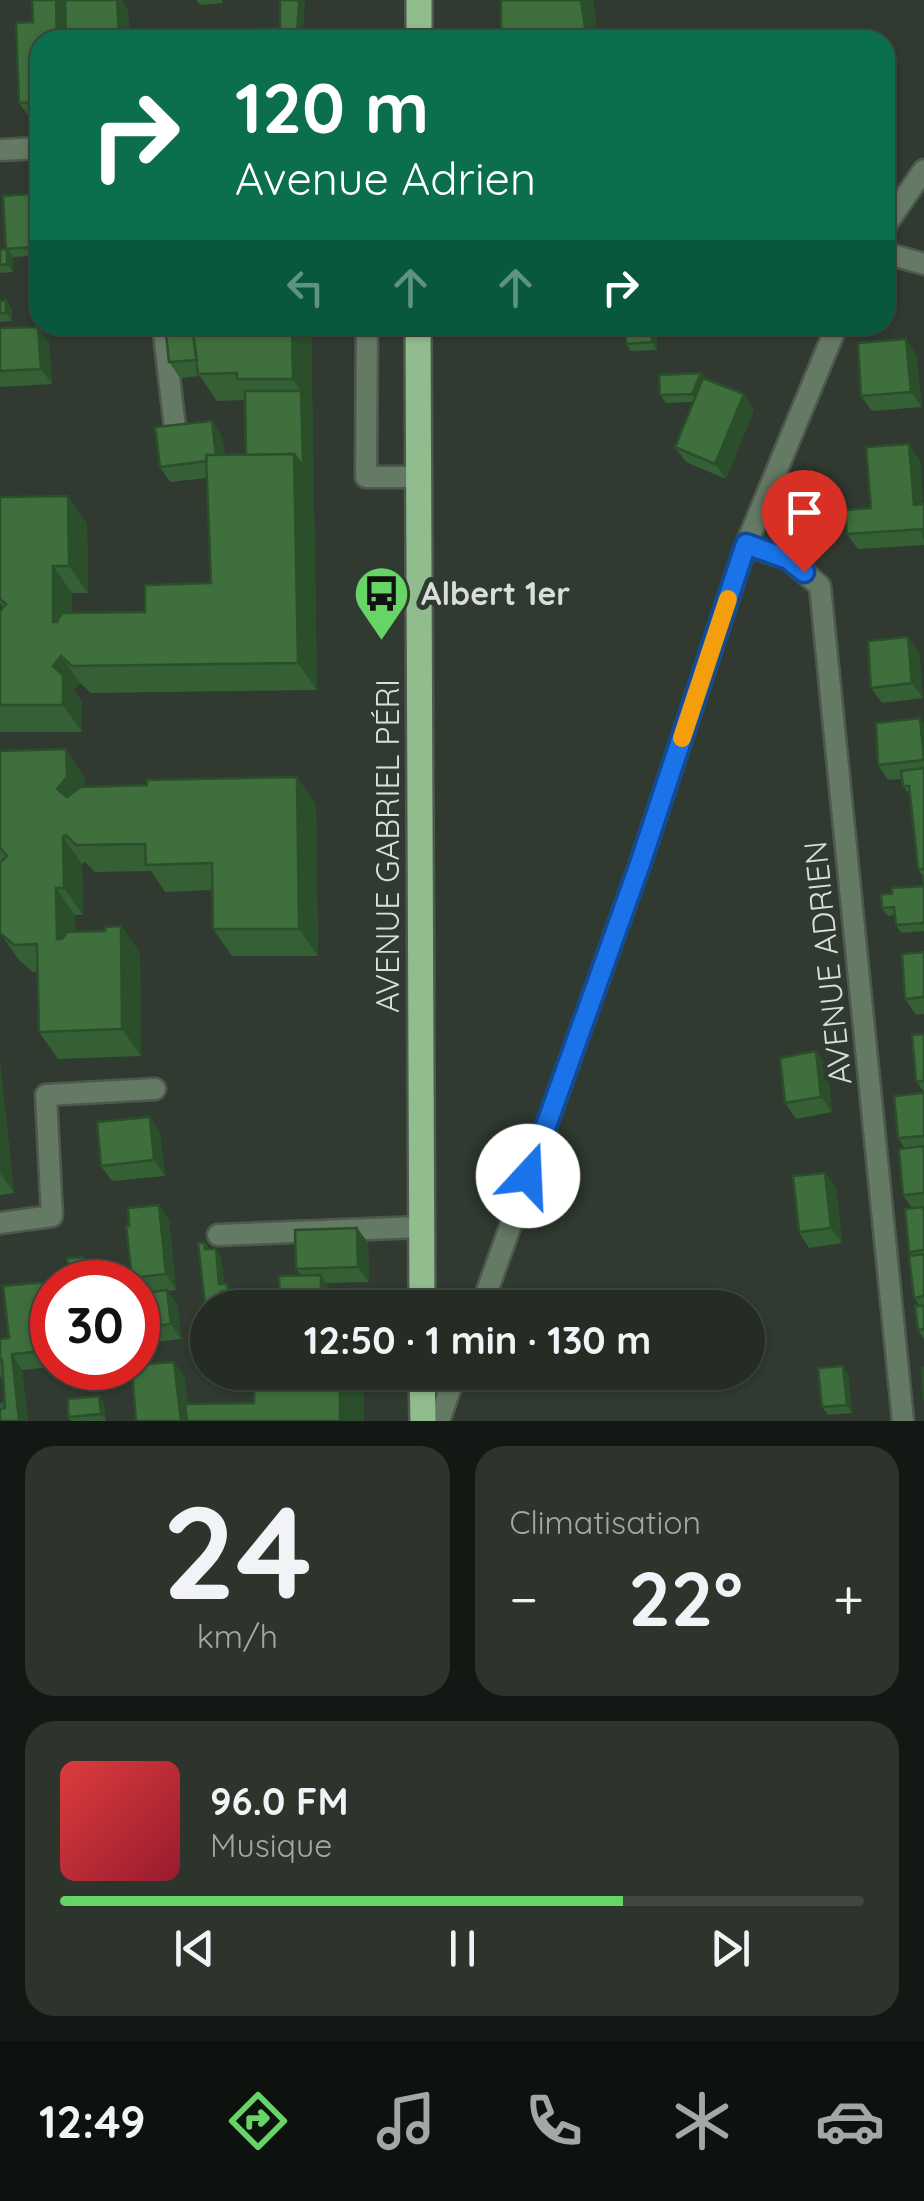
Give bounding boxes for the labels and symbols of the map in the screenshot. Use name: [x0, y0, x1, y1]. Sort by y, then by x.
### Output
pin: [762, 470, 847, 573]
bus stop icon: Albert 1er: [352, 564, 412, 643]
place label: Albert 1er: [421, 573, 570, 613]
street label: AVENUE GABRIEL PÉRI: [367, 679, 407, 1013]
street label: AVENUE ADRIEN: [794, 839, 860, 1087]
position arrow: [476, 1124, 580, 1228]
speed limit sign: 30: [30, 1260, 160, 1390]

